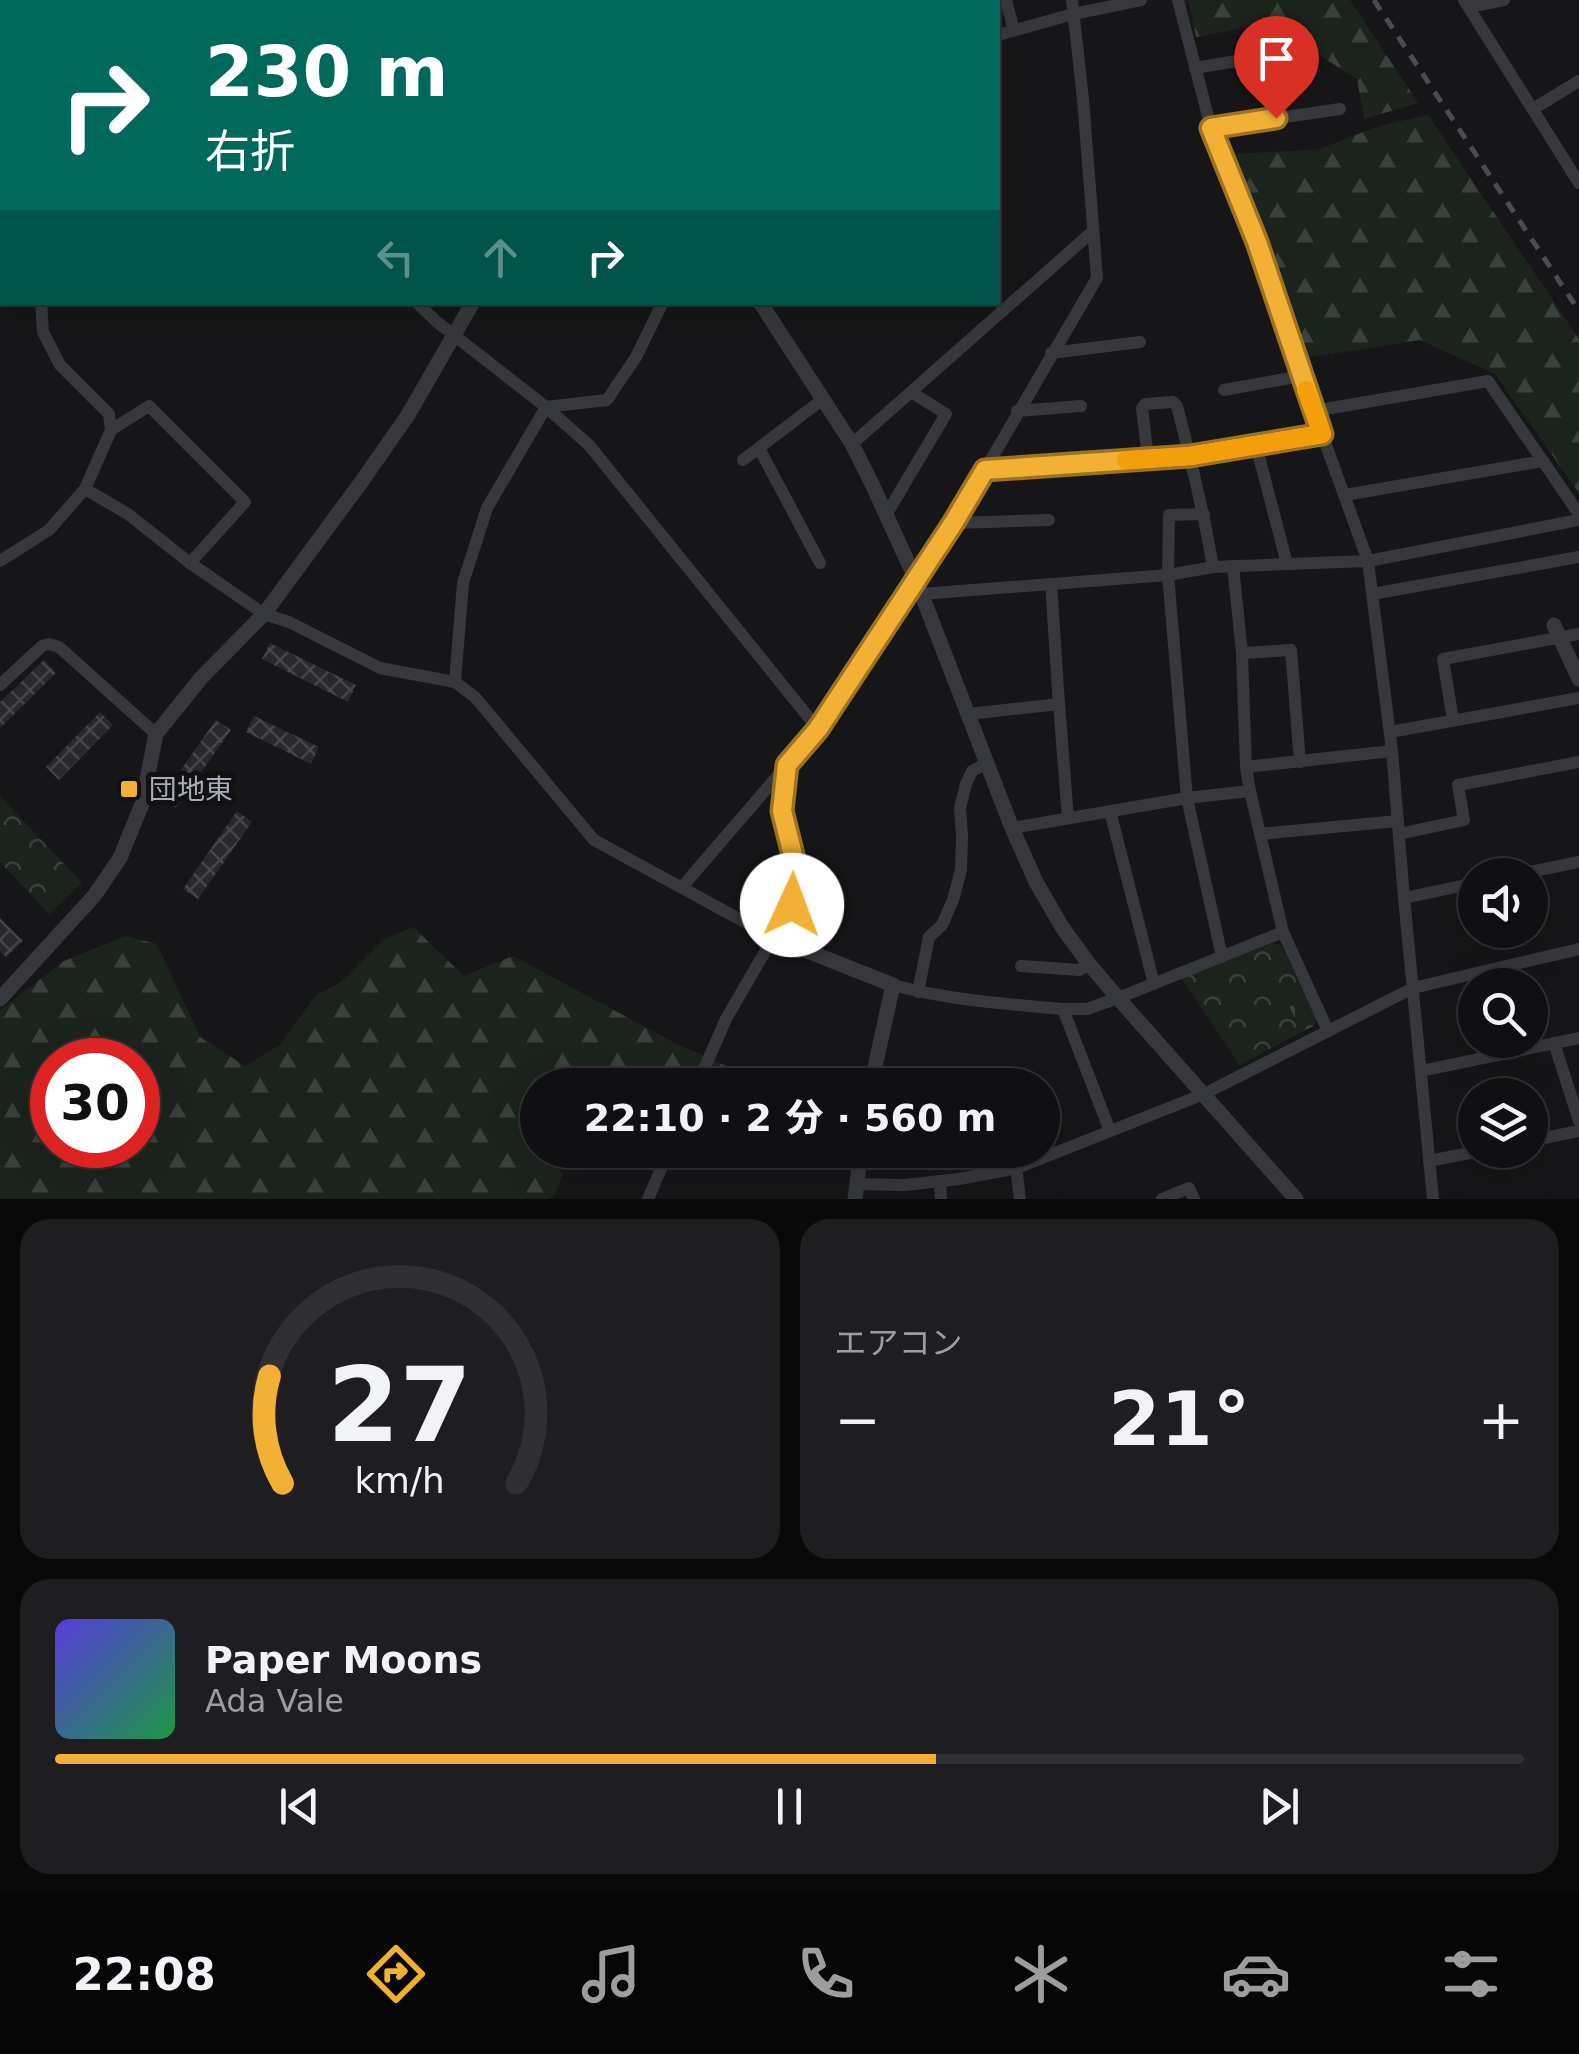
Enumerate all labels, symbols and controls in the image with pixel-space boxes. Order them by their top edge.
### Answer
pin [1234,16,1319,119]
text: 230 m [205,31,448,113]
icon: arrive [1249,31,1304,86]
icon: right [40,40,170,170]
text: 右折 [205,125,295,178]
icon: left [368,230,423,285]
icon: ahead [473,230,528,285]
icon: right [578,230,633,285]
place label: 団地東 [149,773,233,806]
marker: 団地東 [118,778,140,800]
position arrow [740,853,844,957]
map controls [1458,858,1548,1168]
button: sound [1458,858,1548,948]
button: search [1458,968,1548,1058]
speed limit sign: 30 [30,1038,160,1168]
button: layers [1458,1078,1548,1168]
text: 22:10 · 2 分 · 560 m [584,1096,996,1140]
text: エアコン [835,1324,963,1362]
text: 27 [327,1344,472,1466]
text: 21° [1108,1375,1250,1463]
text: − [835,1388,881,1452]
text: + [1478,1388,1524,1452]
text: km/h [355,1460,445,1501]
text: Paper Moons [205,1638,482,1682]
text: Ada Vale [205,1682,344,1720]
icon: previous [272,1779,327,1834]
icon: pause [762,1779,817,1834]
icon: next [1252,1779,1307,1834]
icon: directions [361,1939,431,2009]
icon: music [576,1939,646,2009]
icon: phone [791,1939,861,2009]
icon: climate [1006,1939,1076,2009]
icon: car [1221,1939,1291,2009]
icon: filters [1436,1939,1506,2009]
text: 22:08 [73,1948,216,2001]

